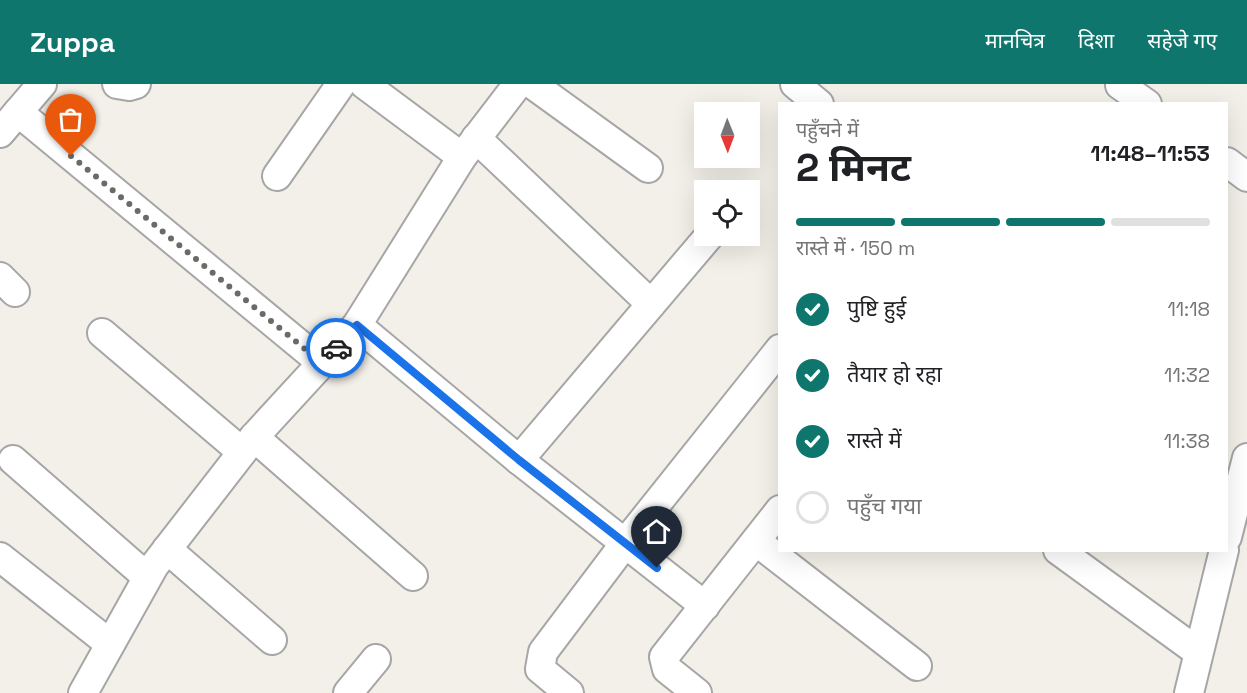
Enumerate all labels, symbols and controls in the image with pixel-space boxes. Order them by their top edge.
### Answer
text: Zuppa [30,24,115,60]
text: मानचित्र [985,27,1045,54]
text: दिशा [1078,27,1114,54]
text: सहेजे गए [1147,27,1217,54]
pin [45,94,96,156]
north arrow [694,102,760,168]
map controls [694,102,760,246]
icon: bag [54,103,87,136]
text: पहुँचने में [796,117,859,143]
text: 11:48–11:53 [1090,139,1210,167]
text: 2 मिनट [796,143,911,192]
button: locate [694,180,760,246]
text: रास्ते में · 150 m [796,235,915,261]
icon: check [796,293,829,326]
text: पुष्टि हुई [847,294,906,322]
text: 11:18 [1167,296,1210,322]
courier [306,318,366,378]
icon: car [320,332,353,365]
icon: check [796,359,829,392]
text: तैयार हो रहा [847,360,942,388]
text: 11:32 [1164,362,1210,388]
icon: check [796,425,829,458]
text: रास्ते में [847,426,902,454]
text: 11:38 [1164,428,1210,454]
text: पहुँच गया [847,492,922,520]
pin [631,506,682,568]
icon: home [640,515,673,548]

